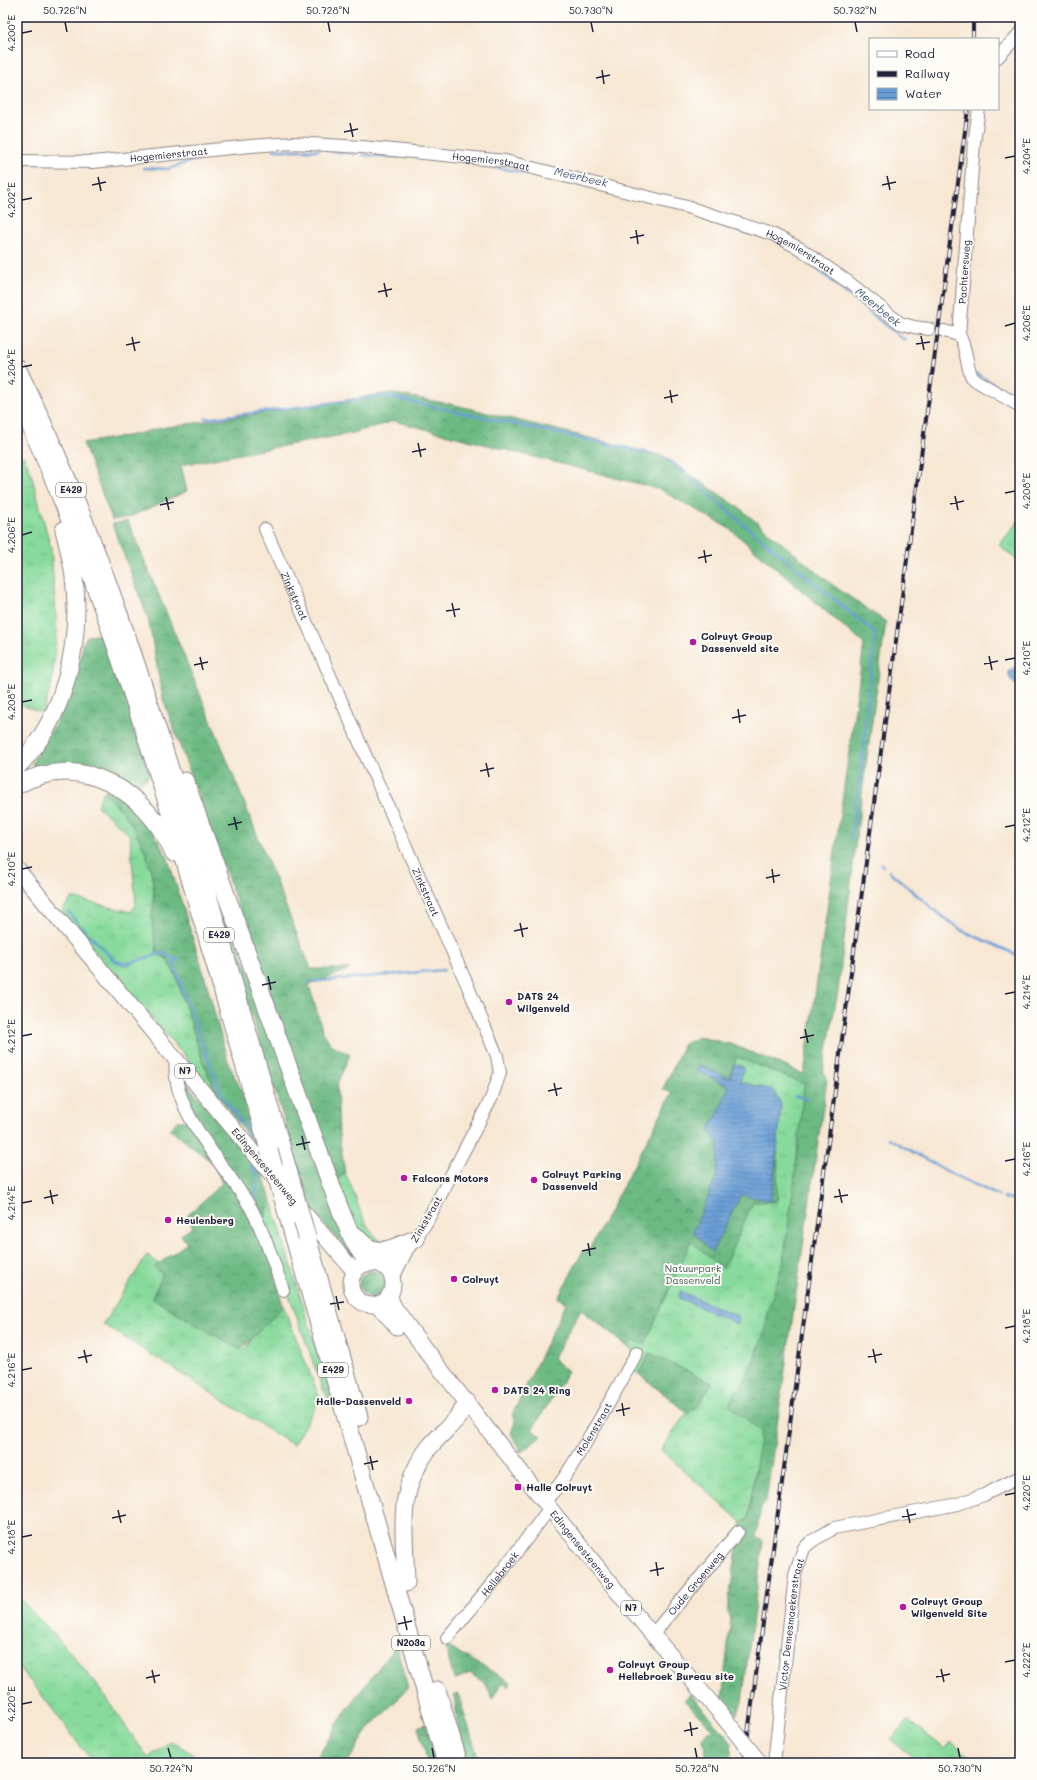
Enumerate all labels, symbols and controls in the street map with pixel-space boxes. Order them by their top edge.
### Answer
text: 50.726°N [43,3,87,17]
text: 50.728°N [306,3,350,17]
text: 50.730°N [569,3,613,17]
text: 50.732°N [833,3,877,17]
text: 4.200°E [4,15,18,51]
legend [869,38,999,110]
text: Road [905,45,935,61]
text: Railway [905,65,950,81]
text: Water [905,85,942,101]
text: 4.204°E [1019,138,1033,174]
street label: Hogemierstraat [129,143,208,165]
street label: Hogemierstraat [452,149,531,174]
water label: Meerbeek [553,163,609,190]
text: 4.202°E [4,182,18,218]
street label: Hogemierstraat [764,226,838,278]
street label: Pachtersweg [955,239,973,304]
water label: Meerbeek [852,284,904,330]
text: 4.206°E [1019,305,1033,341]
text: 4.204°E [4,349,18,385]
text: 4.208°E [1019,473,1033,509]
road number: E429 [56,483,86,497]
text: 4.206°E [4,517,18,553]
street label: Zinkstraat [278,569,312,622]
place label: Colruyt Group Dassenveld site [701,629,779,655]
marker: Colruyt Group Dassenveld site [688,637,698,647]
text: 4.210°E [1019,640,1033,675]
text: 4.208°E [4,684,18,720]
text: 4.212°E [1019,808,1033,842]
text: 4.210°E [4,851,18,886]
street label: Zinkstraat [409,865,443,918]
road number: E429 [204,928,234,942]
text: 4.214°E [1019,975,1033,1009]
place label: DATS 24 Wilgenveld [517,989,570,1015]
marker: DATS 24 Wilgenveld [504,997,514,1007]
text: 4.212°E [4,1019,18,1053]
road number: N7 [175,1064,195,1078]
street label: Edingensesteenweg [229,1125,301,1207]
text: 4.216°E [1019,1141,1033,1176]
place label: Colruyt Parking Dassenveld [542,1167,621,1193]
place label: Falcons Motors [412,1171,489,1185]
marker: Falcons Motors [399,1173,409,1183]
marker: Colruyt Parking Dassenveld [529,1175,539,1185]
text: 4.214°E [4,1186,18,1220]
street label: Zinkstraat [407,1193,445,1245]
place label: Heulenberg [176,1213,234,1227]
marker: Heulenberg [163,1215,173,1225]
park label: Natuurpark Dassenveld [665,1261,721,1287]
place label: Colruyt [462,1272,500,1286]
marker: Colruyt [449,1274,459,1284]
text: 4.218°E [1019,1308,1033,1343]
text: 4.216°E [4,1352,18,1387]
road number: E429 [318,1363,348,1377]
place label: DATS 24 Ring [503,1383,570,1397]
marker: DATS 24 Ring [490,1385,500,1395]
place label: Halle-Dassenveld [316,1394,402,1408]
marker: Halle-Dassenveld [404,1396,414,1406]
street label: Molenstraat [573,1400,615,1458]
text: 4.220°E [1019,1475,1033,1511]
place label: Halle Colruyt [526,1480,593,1494]
marker: Halle Colruyt [513,1482,523,1492]
street label: Edingensesteenweg [547,1507,619,1591]
text: 4.218°E [4,1519,18,1554]
street label: Hellebroek [478,1548,522,1599]
street label: Oude Groenweg [665,1548,726,1618]
street label: Victor Demesmaekerstraat [775,1556,807,1691]
place label: Colruyt Group Wilgenveld Site [911,1594,987,1620]
road number: N7 [621,1601,641,1615]
marker: Colruyt Group Wilgenveld Site [898,1602,908,1612]
road number: N203a [392,1636,430,1650]
text: 4.222°E [1019,1642,1033,1678]
place label: Colruyt Group Hellebroek Bureau site [618,1657,734,1683]
marker: Colruyt Group Hellebroek Bureau site [605,1665,615,1675]
text: 4.220°E [4,1686,18,1722]
text: 50.724°N [149,1761,193,1775]
text: 50.726°N [412,1761,456,1775]
text: 50.728°N [675,1761,719,1775]
text: 50.730°N [938,1761,982,1775]

